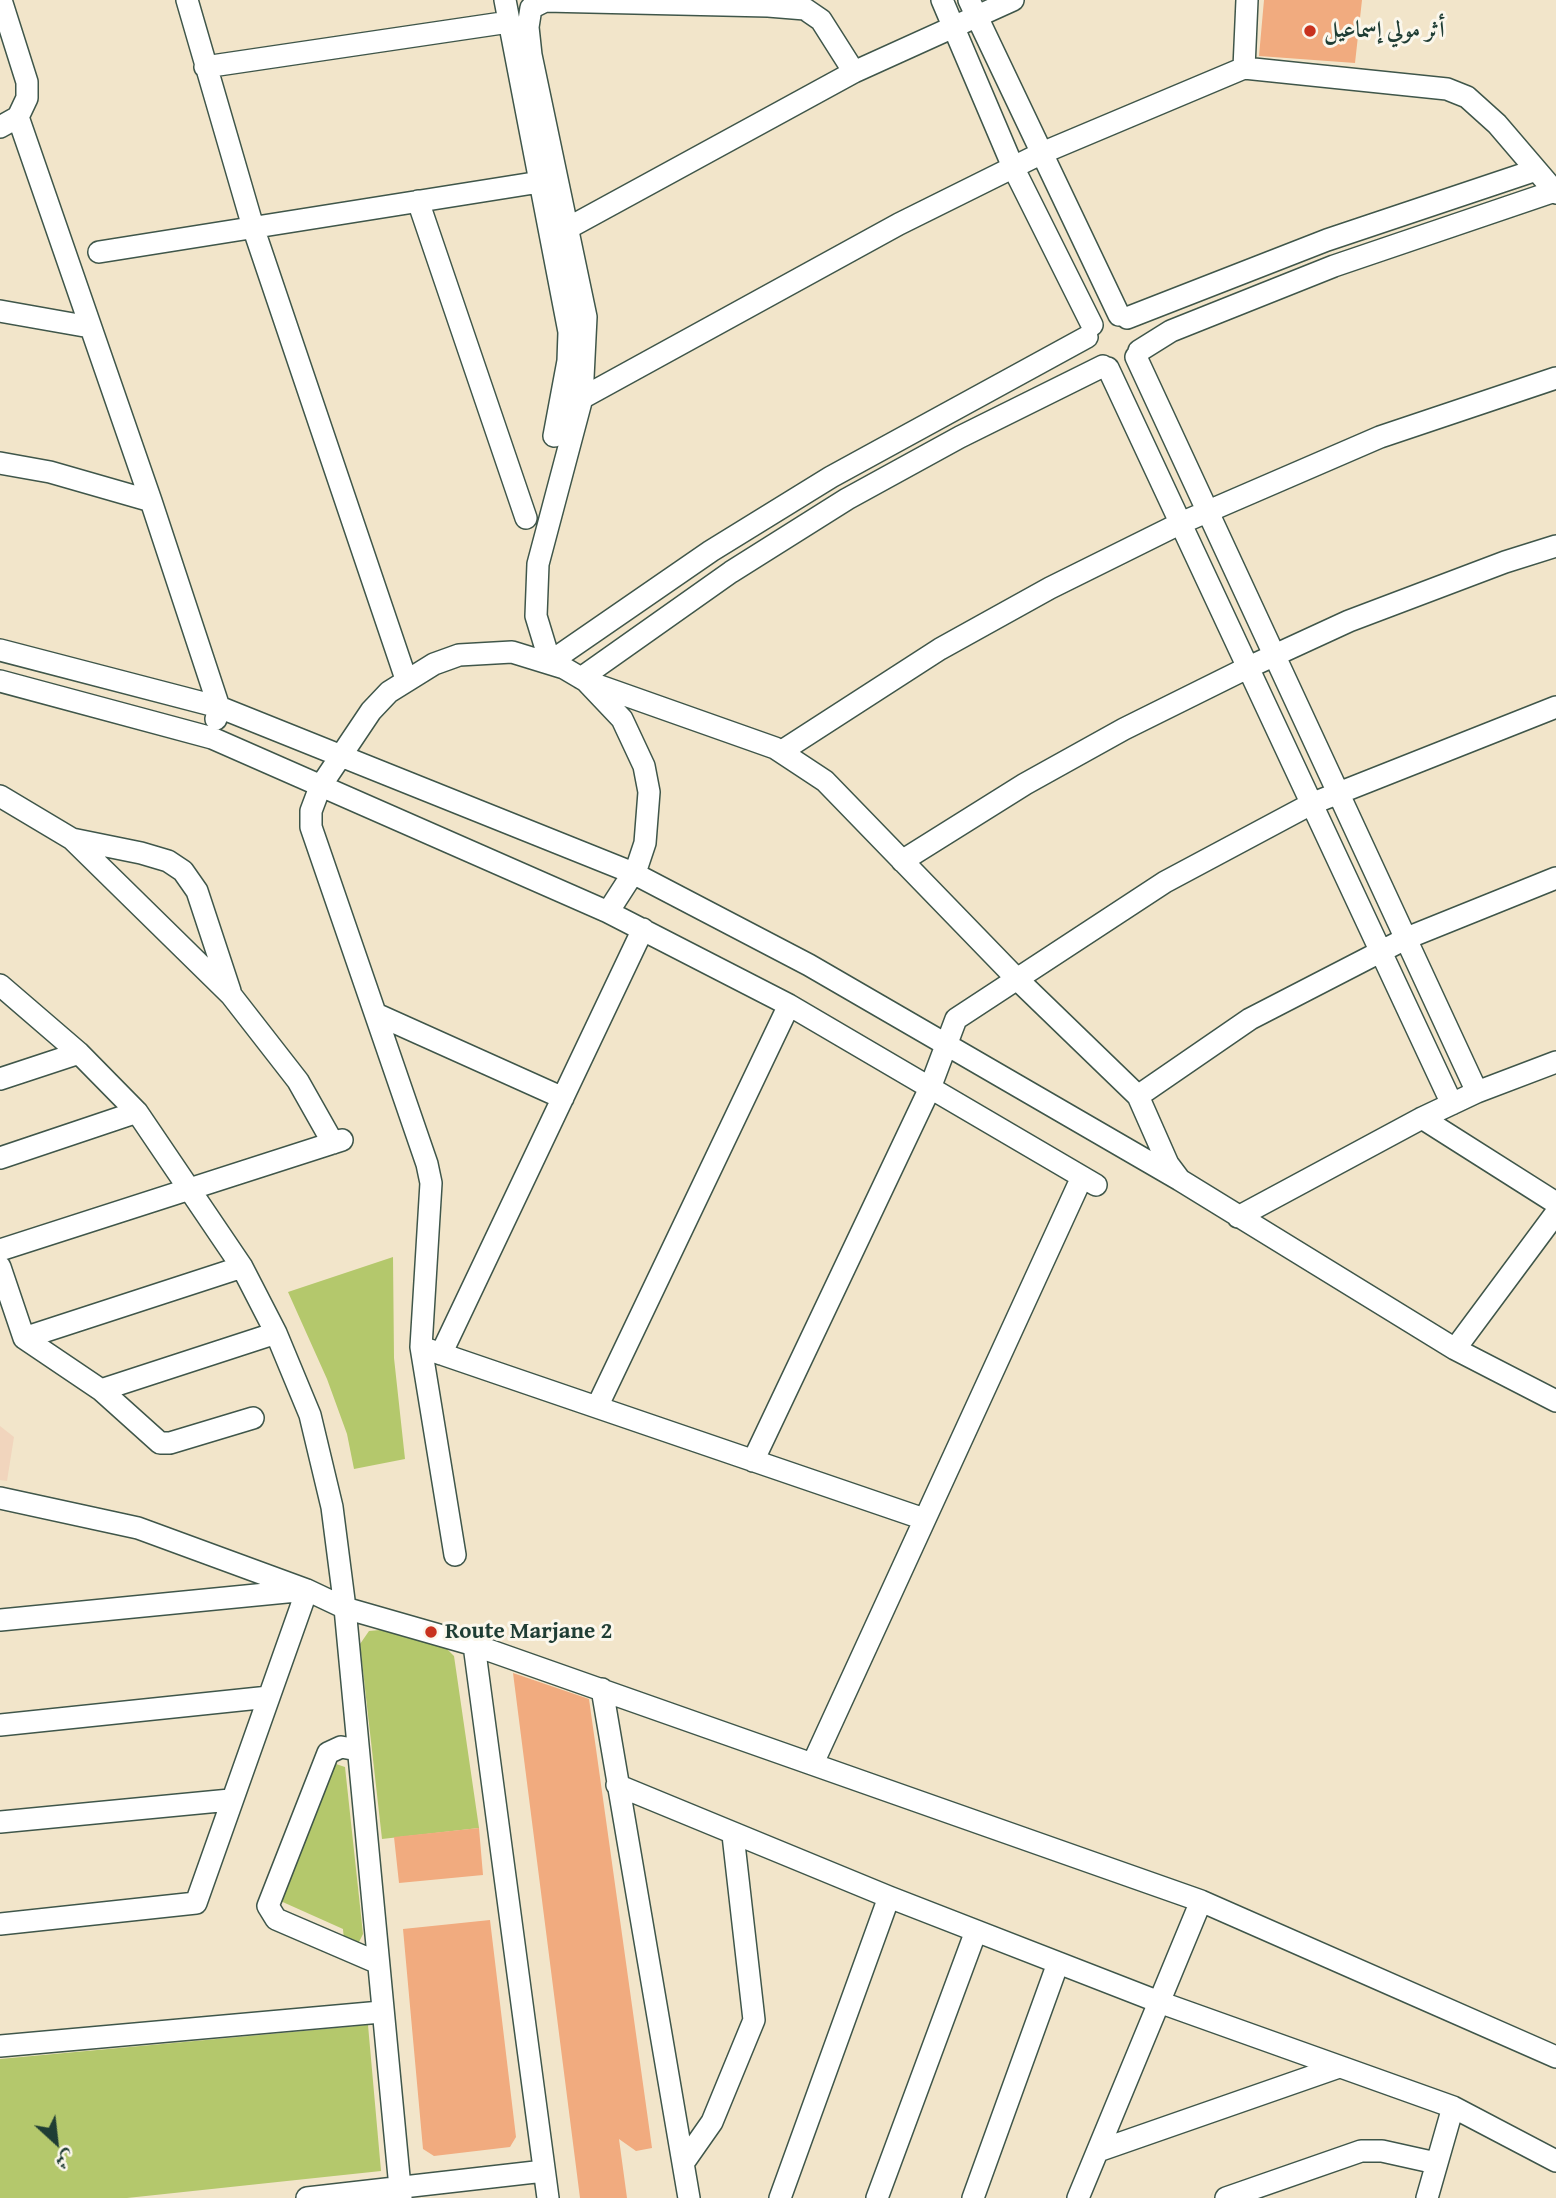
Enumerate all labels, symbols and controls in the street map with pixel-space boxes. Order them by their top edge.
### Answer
place label: أثر مولي إسماعيل [1324,17,1445,45]
marker: أثر مولي إسماعيل [1302,23,1318,39]
place label: Route Marjane 2 [445,1618,612,1646]
marker: Route Marjane 2 [423,1624,439,1640]
north arrow [21,2107,91,2177]
text: ش [51,2144,80,2177]

